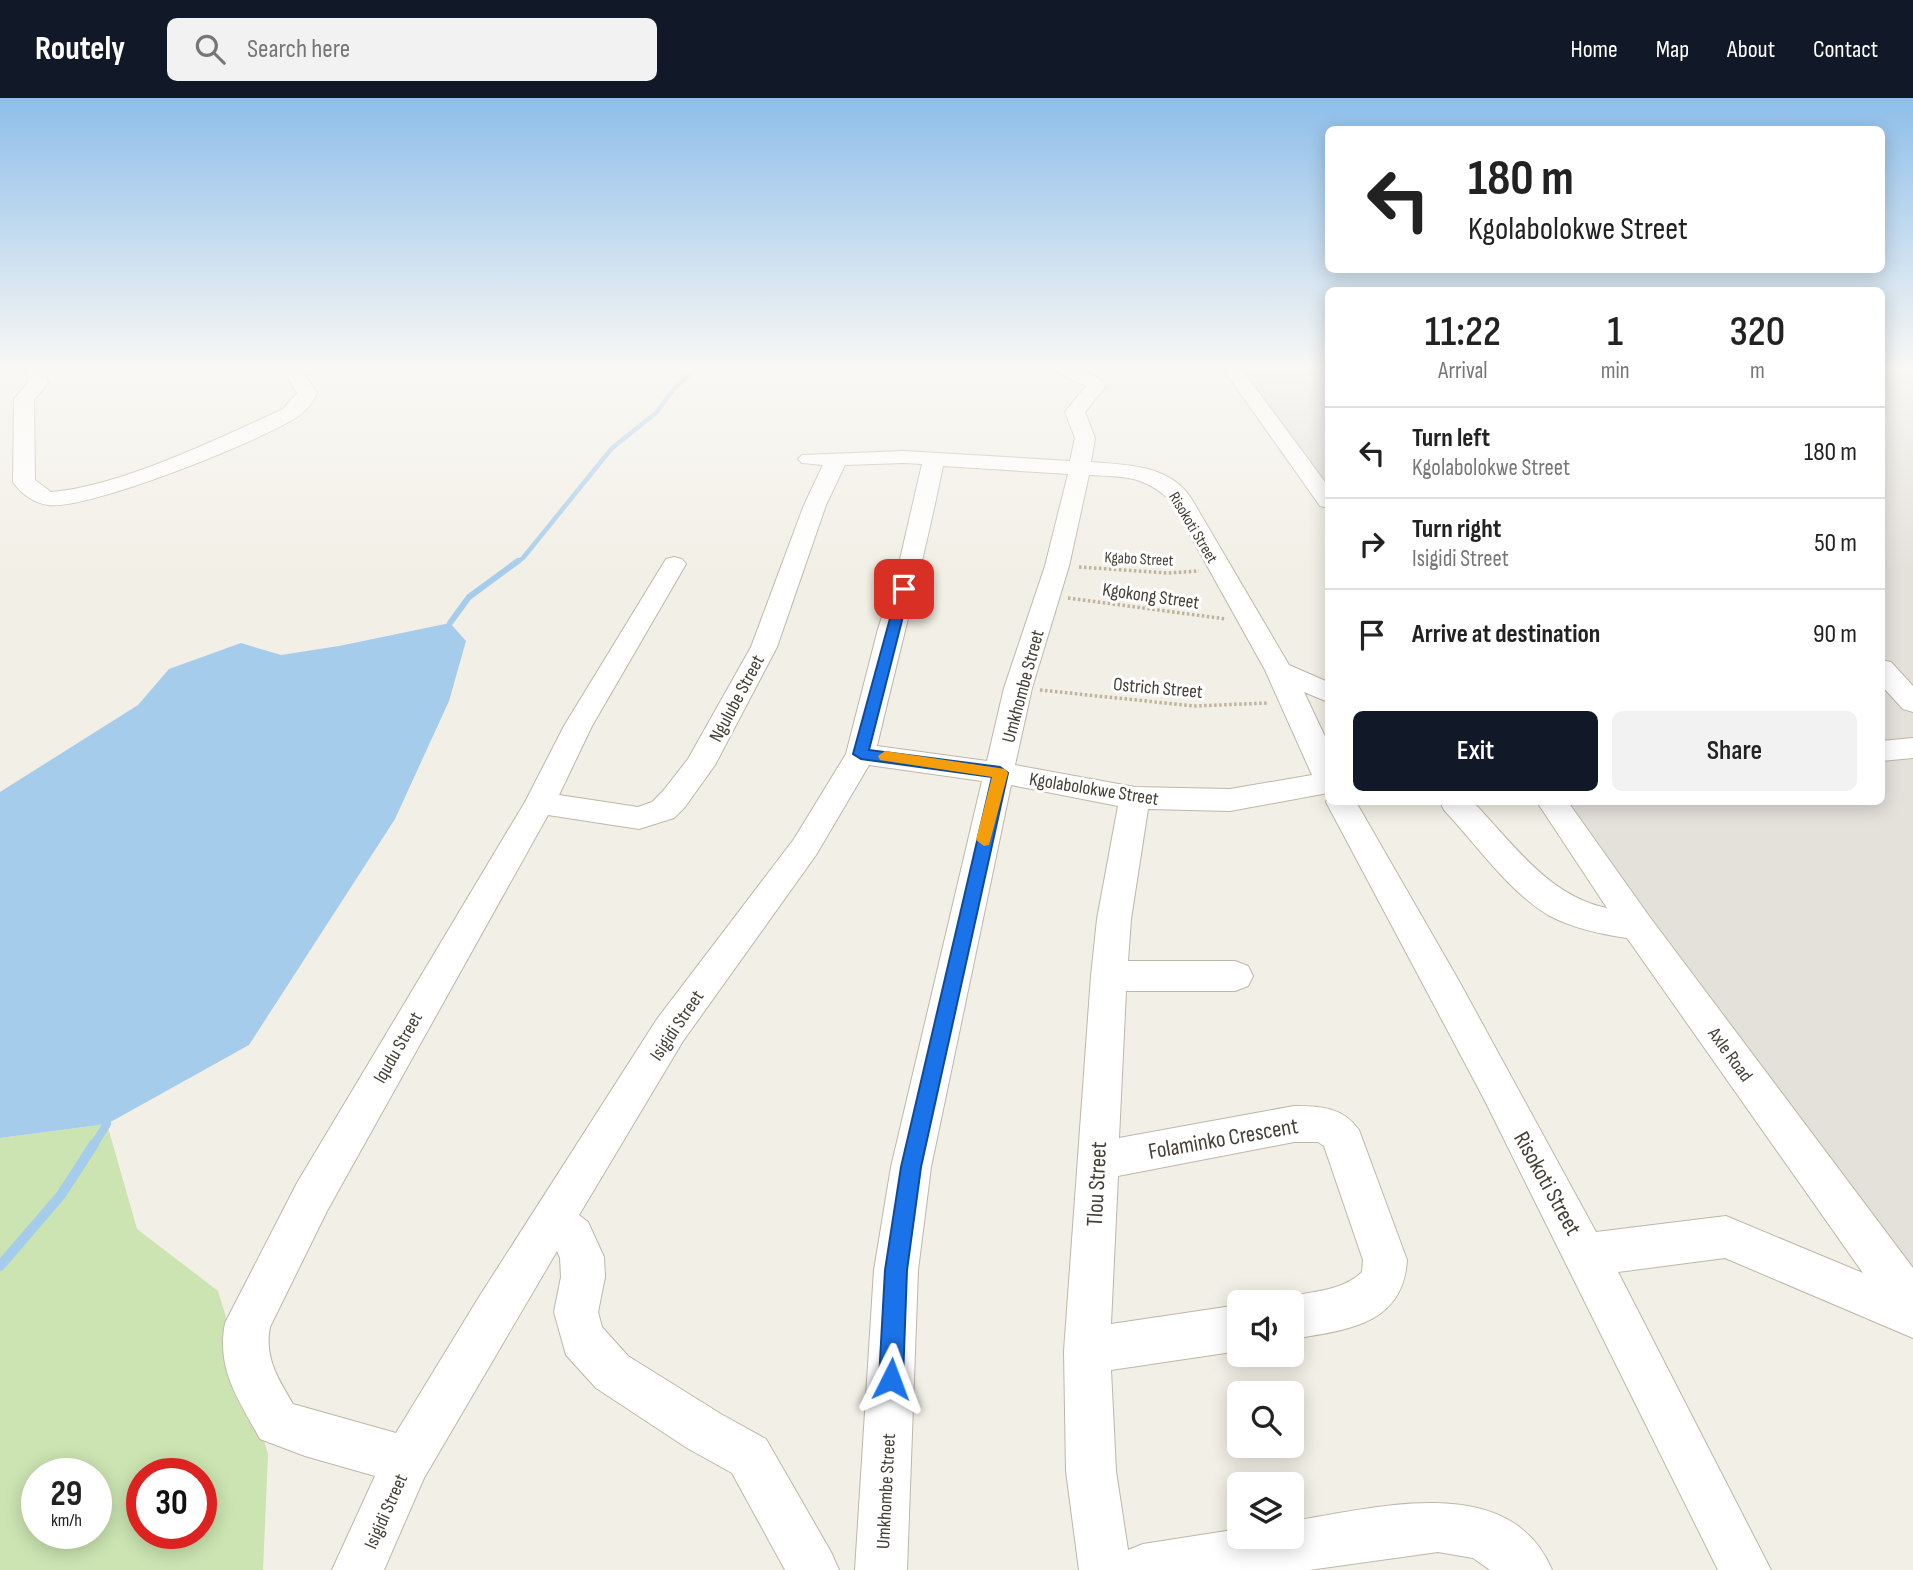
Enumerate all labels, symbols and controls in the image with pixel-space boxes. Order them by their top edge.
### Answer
search box [167,18,657,81]
text: Routely [35,29,125,69]
icon: search [191,30,229,68]
text: Search here [247,34,350,65]
text: Home [1570,35,1618,64]
text: Map [1656,35,1689,64]
text: About [1727,35,1775,64]
text: Contact [1813,35,1878,64]
text: 180 m [1468,150,1574,209]
icon: left [1353,154,1444,245]
text: Kgolabolokwe Street [1468,210,1688,249]
text: 11:22 [1425,307,1501,358]
text: 1 [1607,307,1623,358]
text: 320 [1729,307,1785,358]
text: Arrival [1438,357,1488,385]
text: min [1601,357,1630,385]
text: m [1750,357,1765,385]
text: Turn left [1412,423,1490,454]
icon: left [1353,434,1391,472]
text: 180 m [1804,437,1857,468]
text: Kgolabolokwe Street [1412,454,1570,482]
street label: Risokoti Street [1164,489,1221,567]
text: Turn right [1412,514,1501,545]
icon: right [1353,525,1391,563]
text: 50 m [1814,528,1857,559]
text: Isigidi Street [1412,545,1509,573]
street label: Kgabo Street [1104,548,1174,571]
pin [874,559,934,619]
icon: arrive [885,570,923,608]
street label: Kgokong Street [1101,578,1201,615]
icon: arrive [1353,616,1391,654]
text: Arrive at destination [1412,619,1600,650]
text: 90 m [1813,619,1857,650]
street label: Umkhombe Street [997,627,1050,745]
street label: Ngulube Street [705,651,770,746]
street label: Ostrich Street [1112,673,1204,704]
button: Exit [1353,711,1598,791]
button: Share [1612,711,1857,791]
street label: Kgolabolokwe Street [1028,768,1160,811]
street label: Isigidi Street [645,986,709,1065]
street label: Iqudu Street [369,1008,428,1088]
street label: Axle Road [1702,1023,1757,1086]
street label: Folaminko Crescent [1146,1112,1300,1166]
street label: Risokoti Street [1507,1127,1587,1240]
street label: Tlou Street [1081,1141,1113,1227]
map controls [1227,1290,1304,1549]
button: sound [1227,1290,1304,1367]
position arrow [854,1342,928,1416]
button: search [1227,1381,1304,1458]
street label: Umkhombe Street [872,1433,901,1549]
speed limit sign: 30 [126,1458,217,1549]
street label: Isigidi Street [360,1470,413,1553]
button: layers [1227,1472,1304,1549]
text: 29 [51,1473,82,1516]
text: km/h [51,1510,82,1531]

